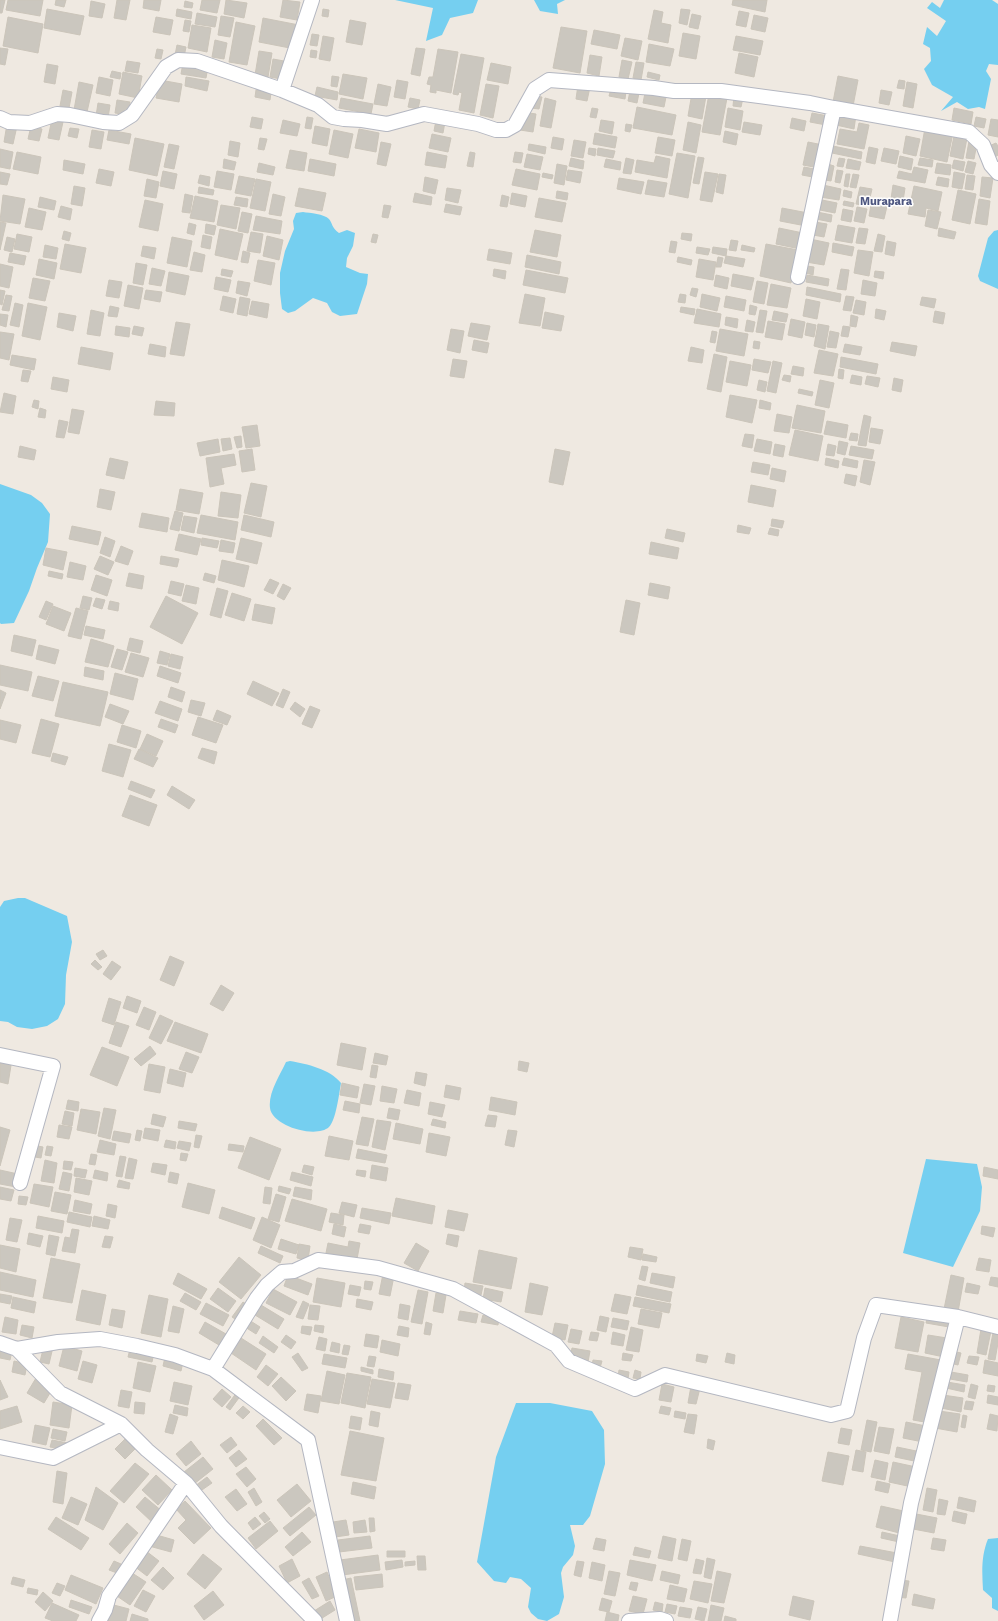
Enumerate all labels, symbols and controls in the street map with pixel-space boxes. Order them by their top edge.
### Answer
district label: Murapara [860,195,913,208]

